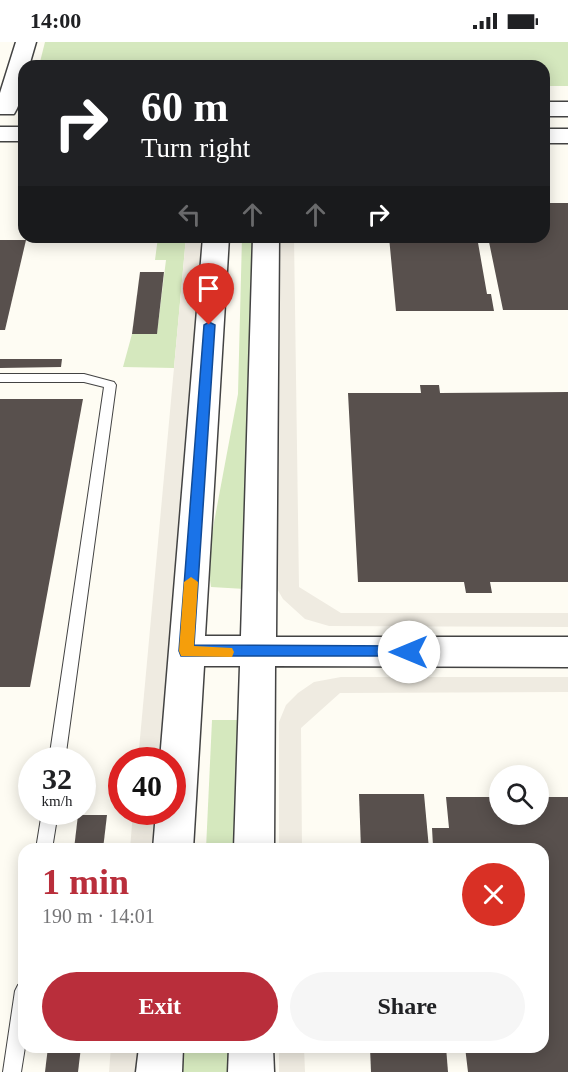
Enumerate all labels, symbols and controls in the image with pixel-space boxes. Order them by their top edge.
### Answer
text: 14:00 [30,8,81,33]
icon: right [42,84,120,162]
text: 60 m [141,84,229,130]
text: Turn right [141,133,250,163]
icon: left [173,198,206,231]
icon: ahead [236,198,269,231]
icon: ahead [299,198,332,231]
icon: right [362,198,395,231]
pin [183,263,234,325]
icon: arrive [192,272,225,305]
position arrow [377,620,441,684]
speed limit sign: 40 [108,747,186,825]
text: 32 [42,762,72,795]
map controls [489,765,549,825]
button: search [489,765,549,825]
text: km/h [42,793,72,809]
text: 1 min [42,862,129,902]
button: close [462,863,525,926]
text: 190 m · 14:01 [42,905,155,927]
button: Exit [42,972,278,1041]
button: Share [290,972,525,1041]

